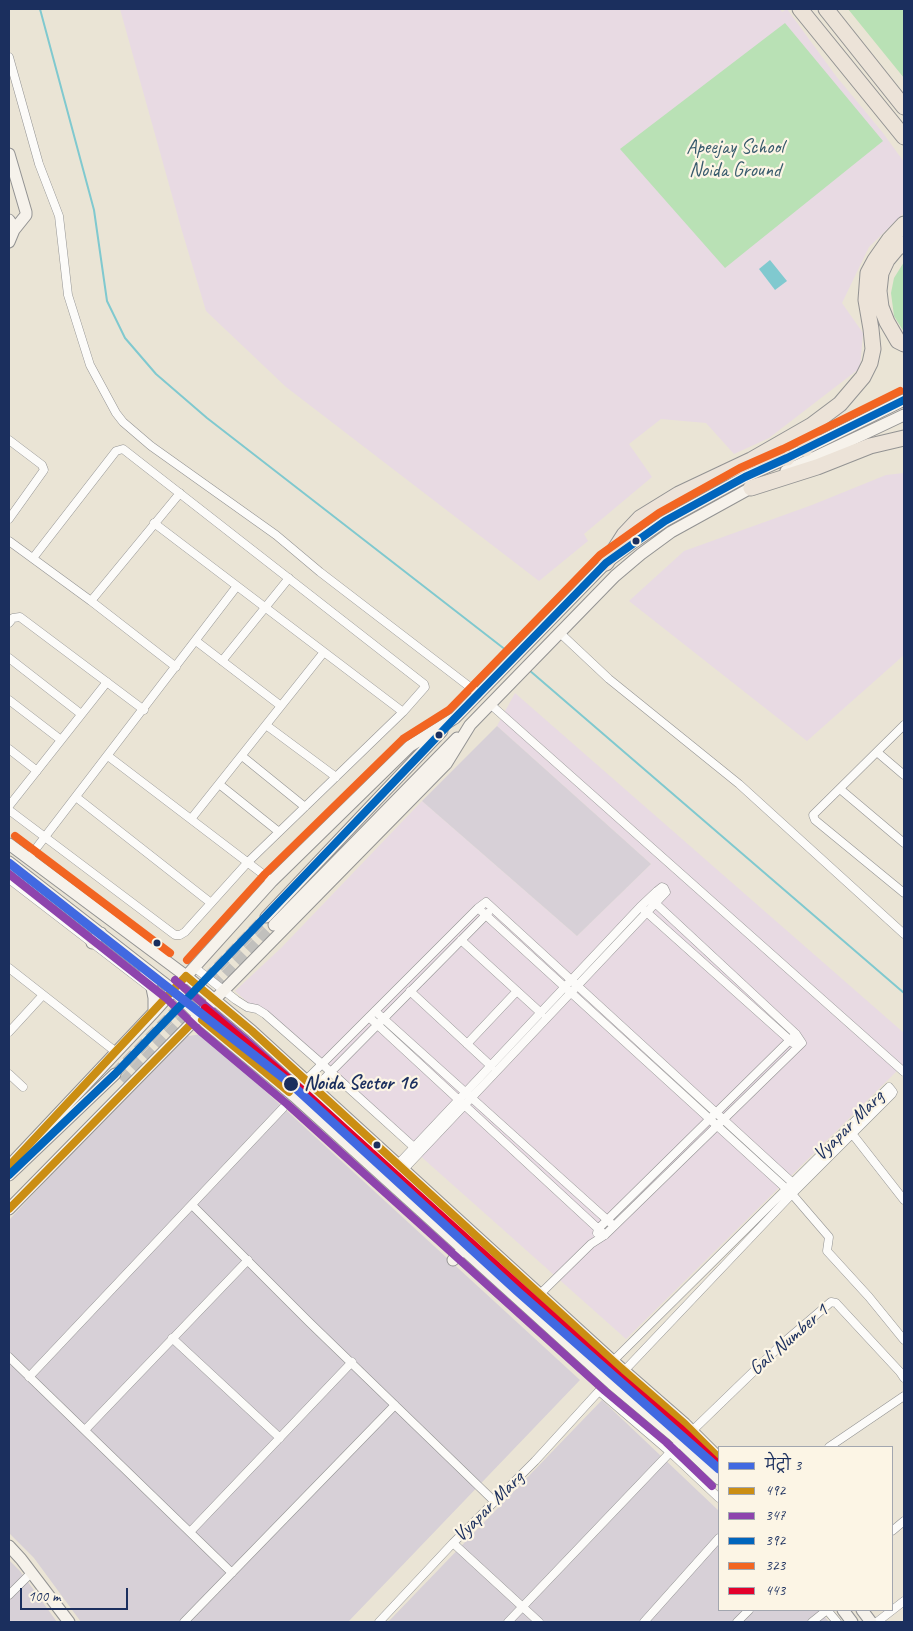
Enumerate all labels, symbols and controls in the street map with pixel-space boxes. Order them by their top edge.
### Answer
park label: Apeejay School Noida Ground [686,136,784,183]
unlabelled marker [631,536,641,546]
unlabelled marker [434,730,444,740]
unlabelled marker [152,938,162,948]
place label: Noida Sector 16 [304,1072,417,1096]
marker: Noida Sector 16 [282,1075,300,1093]
street label: Vyapar Marg [809,1086,889,1166]
unlabelled marker [372,1140,382,1150]
street label: Gali Number 1 [744,1299,834,1381]
legend [718,1446,893,1611]
text: मेट्रो 3 [765,1456,801,1475]
street label: Vyapar Marg [449,1467,529,1547]
text: 492 [765,1481,785,1500]
text: 347 [765,1506,785,1525]
text: 392 [765,1531,785,1550]
text: 323 [765,1556,785,1575]
scale bar [22,1578,130,1610]
text: 443 [765,1581,785,1600]
text: 100 m [28,1587,60,1606]

